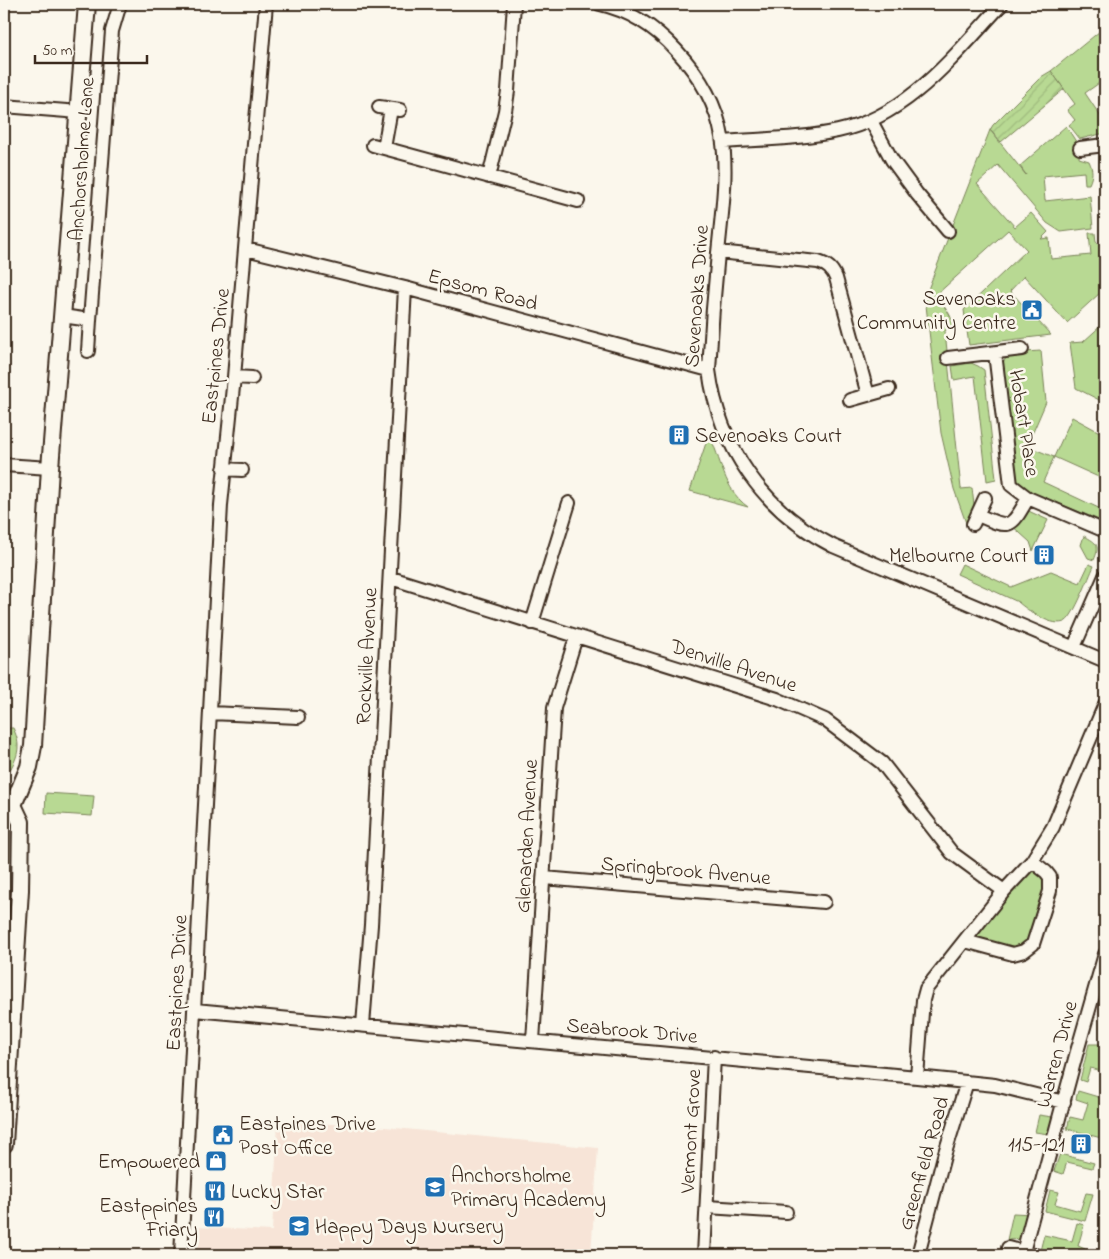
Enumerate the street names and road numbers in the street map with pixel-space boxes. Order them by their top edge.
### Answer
street label: Anchorsholme Lane [62,76,104,242]
street label: Sevenoaks Drive [678,223,718,368]
street label: Epsom Road [424,262,541,320]
street label: Eastpines Drive [195,286,239,426]
street label: Hobart Place [1000,368,1046,480]
street label: Rockville Avenue [349,586,387,726]
street label: Denville Avenue [665,632,801,702]
street label: Glenarden Avenue [509,758,547,914]
street label: Springbrook Avenue [600,850,772,896]
street label: Eastpines Drive [159,914,197,1052]
street label: Warren Drive [1029,997,1087,1111]
street label: Seabrook Drive [565,1011,699,1053]
street label: Vermont Grove [674,1068,710,1195]
street label: Greenfield Road [891,1093,958,1234]

